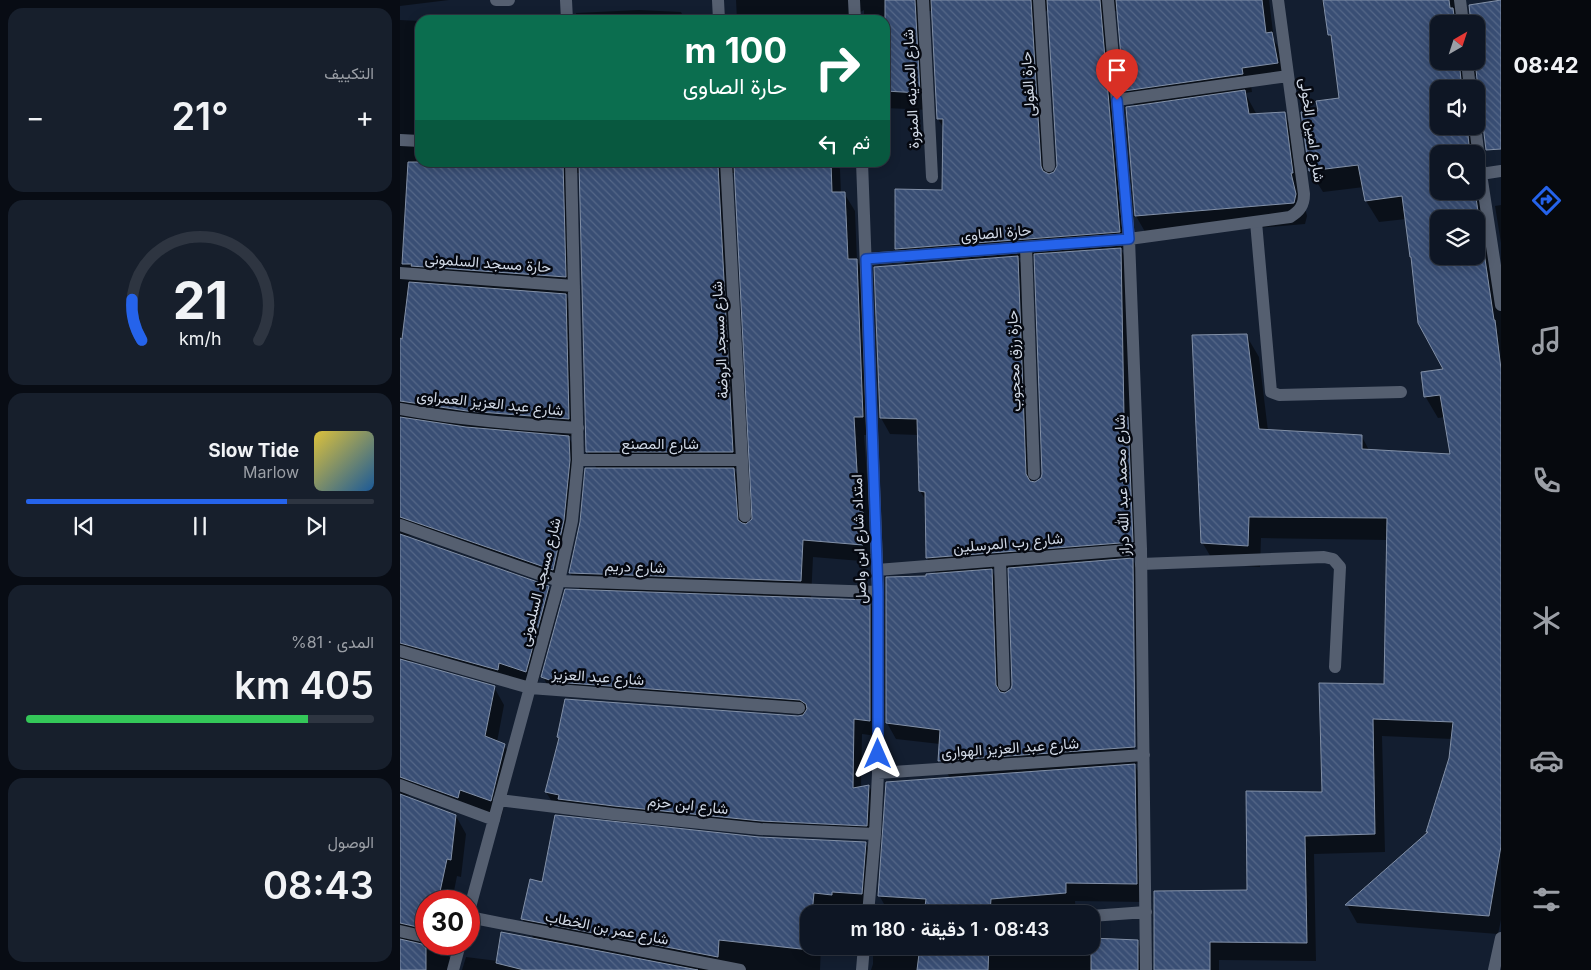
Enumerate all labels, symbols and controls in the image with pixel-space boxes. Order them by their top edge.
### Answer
north arrow [1430,15,1485,70]
map controls [1430,15,1485,265]
text: 100 m [684,29,787,71]
street label: شارع المدينه المنورة [898,29,925,149]
icon: right [805,35,870,100]
pin [1096,49,1138,100]
street label: حارة الفولى [1016,51,1040,117]
text: 08:42 [1513,52,1579,78]
icon: arrive [1103,56,1131,84]
text: التكييف [324,63,374,83]
text: حارة الصاوى [683,73,787,99]
street label: شارع امين الخولى [1294,76,1329,184]
button: sound [1430,80,1485,135]
text: 21° [171,93,229,139]
text: − [26,100,45,134]
text: + [355,100,374,134]
icon: left [814,130,842,158]
text: ثم [852,131,870,154]
button: search [1430,145,1485,200]
icon: directions [1529,183,1564,218]
button: layers [1430,210,1485,265]
street label: حارة الصاوى [960,220,1032,246]
street label: حارة مسجد السلمونى [424,249,552,277]
text: 21 [172,269,228,332]
street label: شارع مسجد الروضة [707,280,734,399]
street label: حارة رزق محجوب [1002,310,1025,412]
icon: music [1529,323,1564,358]
text: km/h [179,328,221,349]
street label: شارع عبد العزيز العمراوى [416,385,565,422]
street label: شارع محمد عبد الله دراز [1110,414,1135,557]
street label: شارع المصنع [621,434,699,455]
text: Slow Tide [208,439,299,462]
text: Marlow [243,462,299,482]
icon: phone [1529,463,1564,498]
street label: امتداد شارع ابن واصل [847,474,872,604]
icon: previous [70,512,98,540]
icon: pause [186,512,214,540]
icon: next [302,512,330,540]
street label: شارع مسجد السلمونى [514,515,567,649]
street label: شارع رب المرسلين [952,528,1064,559]
street label: شارع دريم [604,556,666,579]
icon: climate [1529,603,1564,638]
text: المدى · 81% [291,632,374,652]
text: 405 km [234,662,374,708]
street label: شارع عبد العزيز [550,664,645,691]
position arrow [851,727,903,779]
street label: شارع عبد العزيز الهوارى [940,733,1080,764]
icon: car [1529,743,1564,778]
street label: شارع ابن حزم [647,791,729,820]
text: الوصول [328,832,374,852]
text: 08:43 [263,862,374,908]
icon: filters [1529,882,1564,917]
speed limit sign: 30 [415,890,480,955]
street label: شارع عمر بن الخطاب [543,906,671,951]
text: 08:43 · 1 دقيقة · 180 m [851,918,1049,941]

